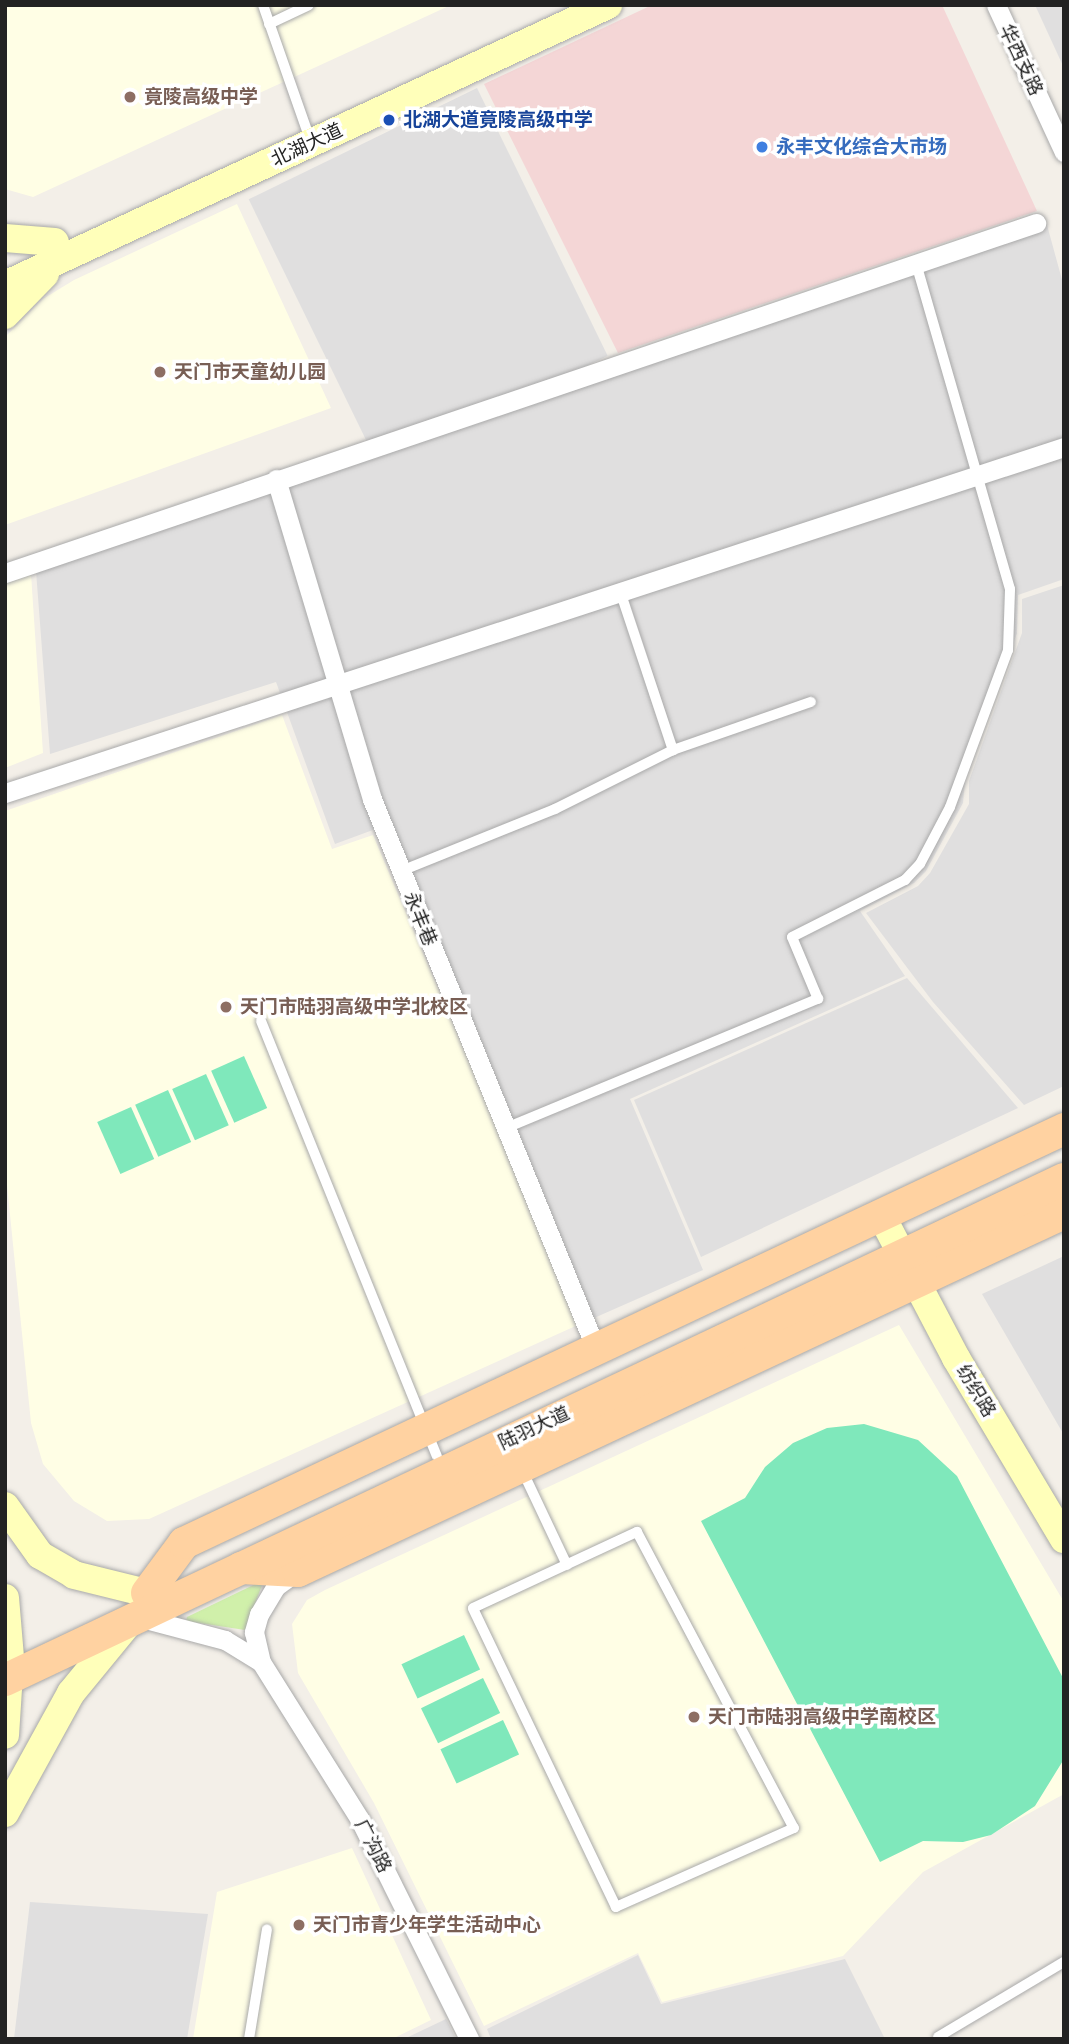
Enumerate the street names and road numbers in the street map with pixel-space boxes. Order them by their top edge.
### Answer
street label: 华西支路 [995,21,1047,99]
street label: 北湖大道 [268,119,346,171]
street label: 永丰巷 [399,888,441,950]
street label: 纺织路 [952,1361,1000,1421]
street label: 陆羽大道 [495,1402,573,1454]
street label: 广沟路 [350,1815,396,1877]

